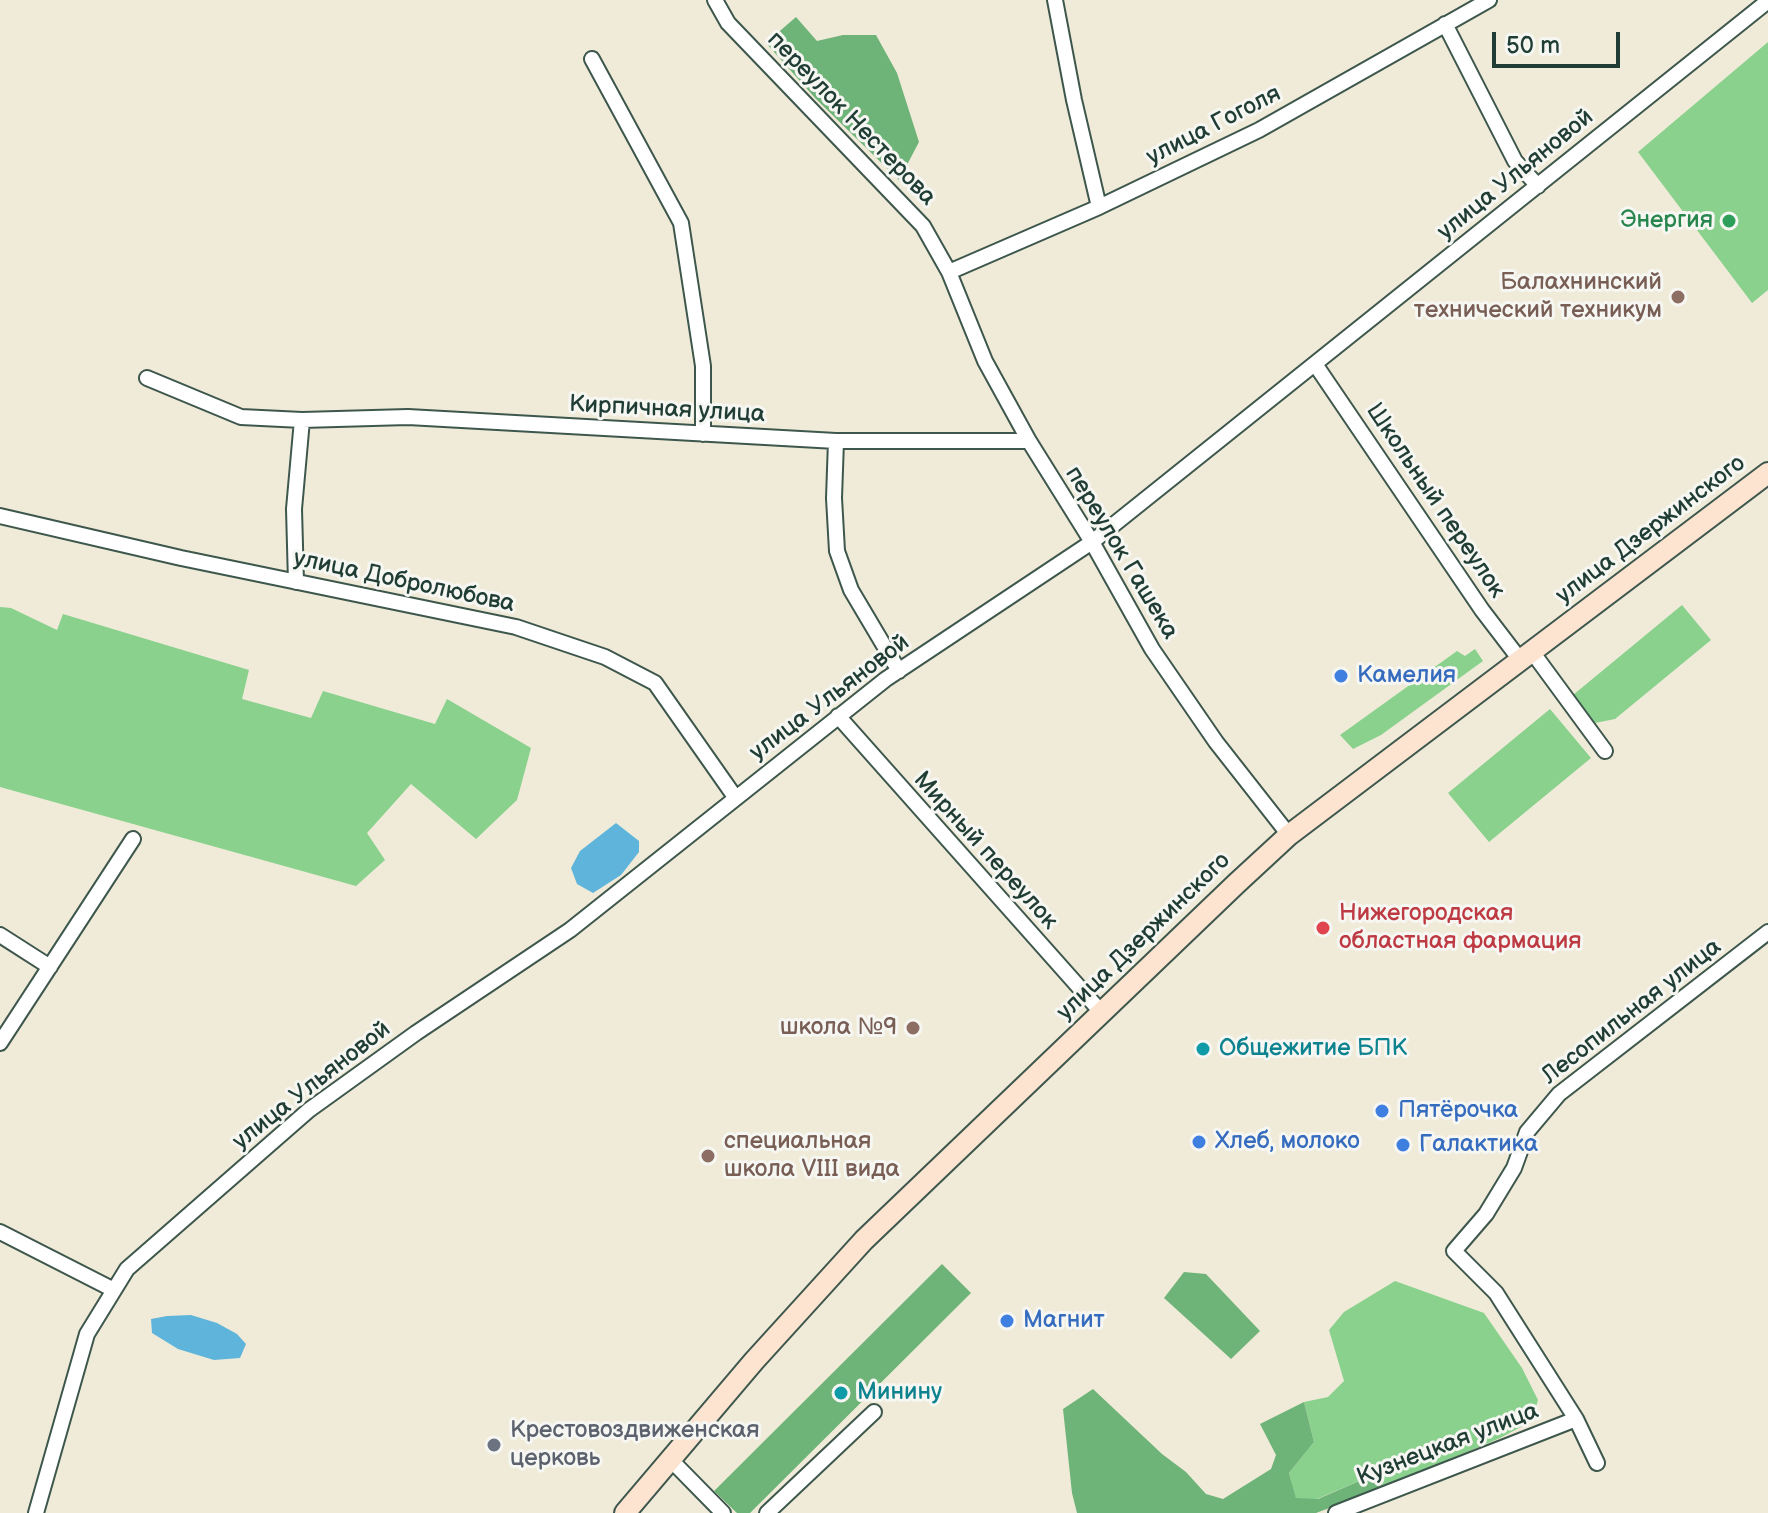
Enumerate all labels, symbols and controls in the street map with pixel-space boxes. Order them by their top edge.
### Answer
scale bar [1496,16,1624,66]
street label: переулок Нестерова [760,26,942,212]
text: 50 m [1506,31,1560,60]
street label: улица Гоголя [1142,80,1286,172]
street label: улица Ульяновой [1432,103,1600,247]
place label: Энергия [1620,207,1713,235]
marker: Энергия [1720,212,1738,230]
place label: Балахнинский технический техникум [1414,269,1662,325]
marker: Балахнинский технический техникум [1669,288,1687,306]
street label: Кирпичная улица [568,390,766,430]
street label: Школьный переулок [1359,398,1511,604]
street label: улица Дзержинского [1551,449,1751,611]
street label: переулок Гашека [1058,461,1184,645]
street label: улица Добролюбова [291,544,517,620]
street label: улица Ульяновой [745,629,915,767]
place label: Камелия [1357,662,1456,690]
marker: Камелия [1332,667,1350,685]
street label: Мирный переулок [907,766,1063,936]
street label: улица Дзержинского [1051,847,1237,1027]
place label: Нижегородская областная фармация [1339,900,1582,956]
marker: Нижегородская областная фармация [1314,919,1332,937]
street label: Лесопильная улица [1537,933,1727,1091]
place label: школа №9 [780,1014,897,1042]
street label: улица Ульяновой [227,1015,397,1157]
marker: школа №9 [904,1019,922,1037]
place label: Общежитие БПК [1219,1035,1407,1063]
marker: Общежитие БПК [1194,1040,1212,1058]
place label: Пятёрочка [1398,1097,1518,1125]
marker: Пятёрочка [1373,1102,1391,1120]
place label: специальная школа VIII вида [724,1128,900,1184]
place label: Хлеб, молоко [1215,1128,1360,1156]
place label: Галактика [1419,1131,1538,1159]
marker: Хлеб, молоко [1190,1133,1208,1151]
marker: Галактика [1394,1136,1412,1154]
marker: специальная школа VIII вида [699,1147,717,1165]
place label: Магнит [1023,1307,1105,1335]
marker: Магнит [998,1312,1016,1330]
place label: Минину [857,1379,942,1407]
marker: Минину [832,1384,850,1402]
street label: Кузнецкая улица [1353,1397,1543,1493]
place label: Крестовоздвиженская церковь [510,1417,760,1473]
marker: Крестовоздвиженская церковь [485,1436,503,1454]

